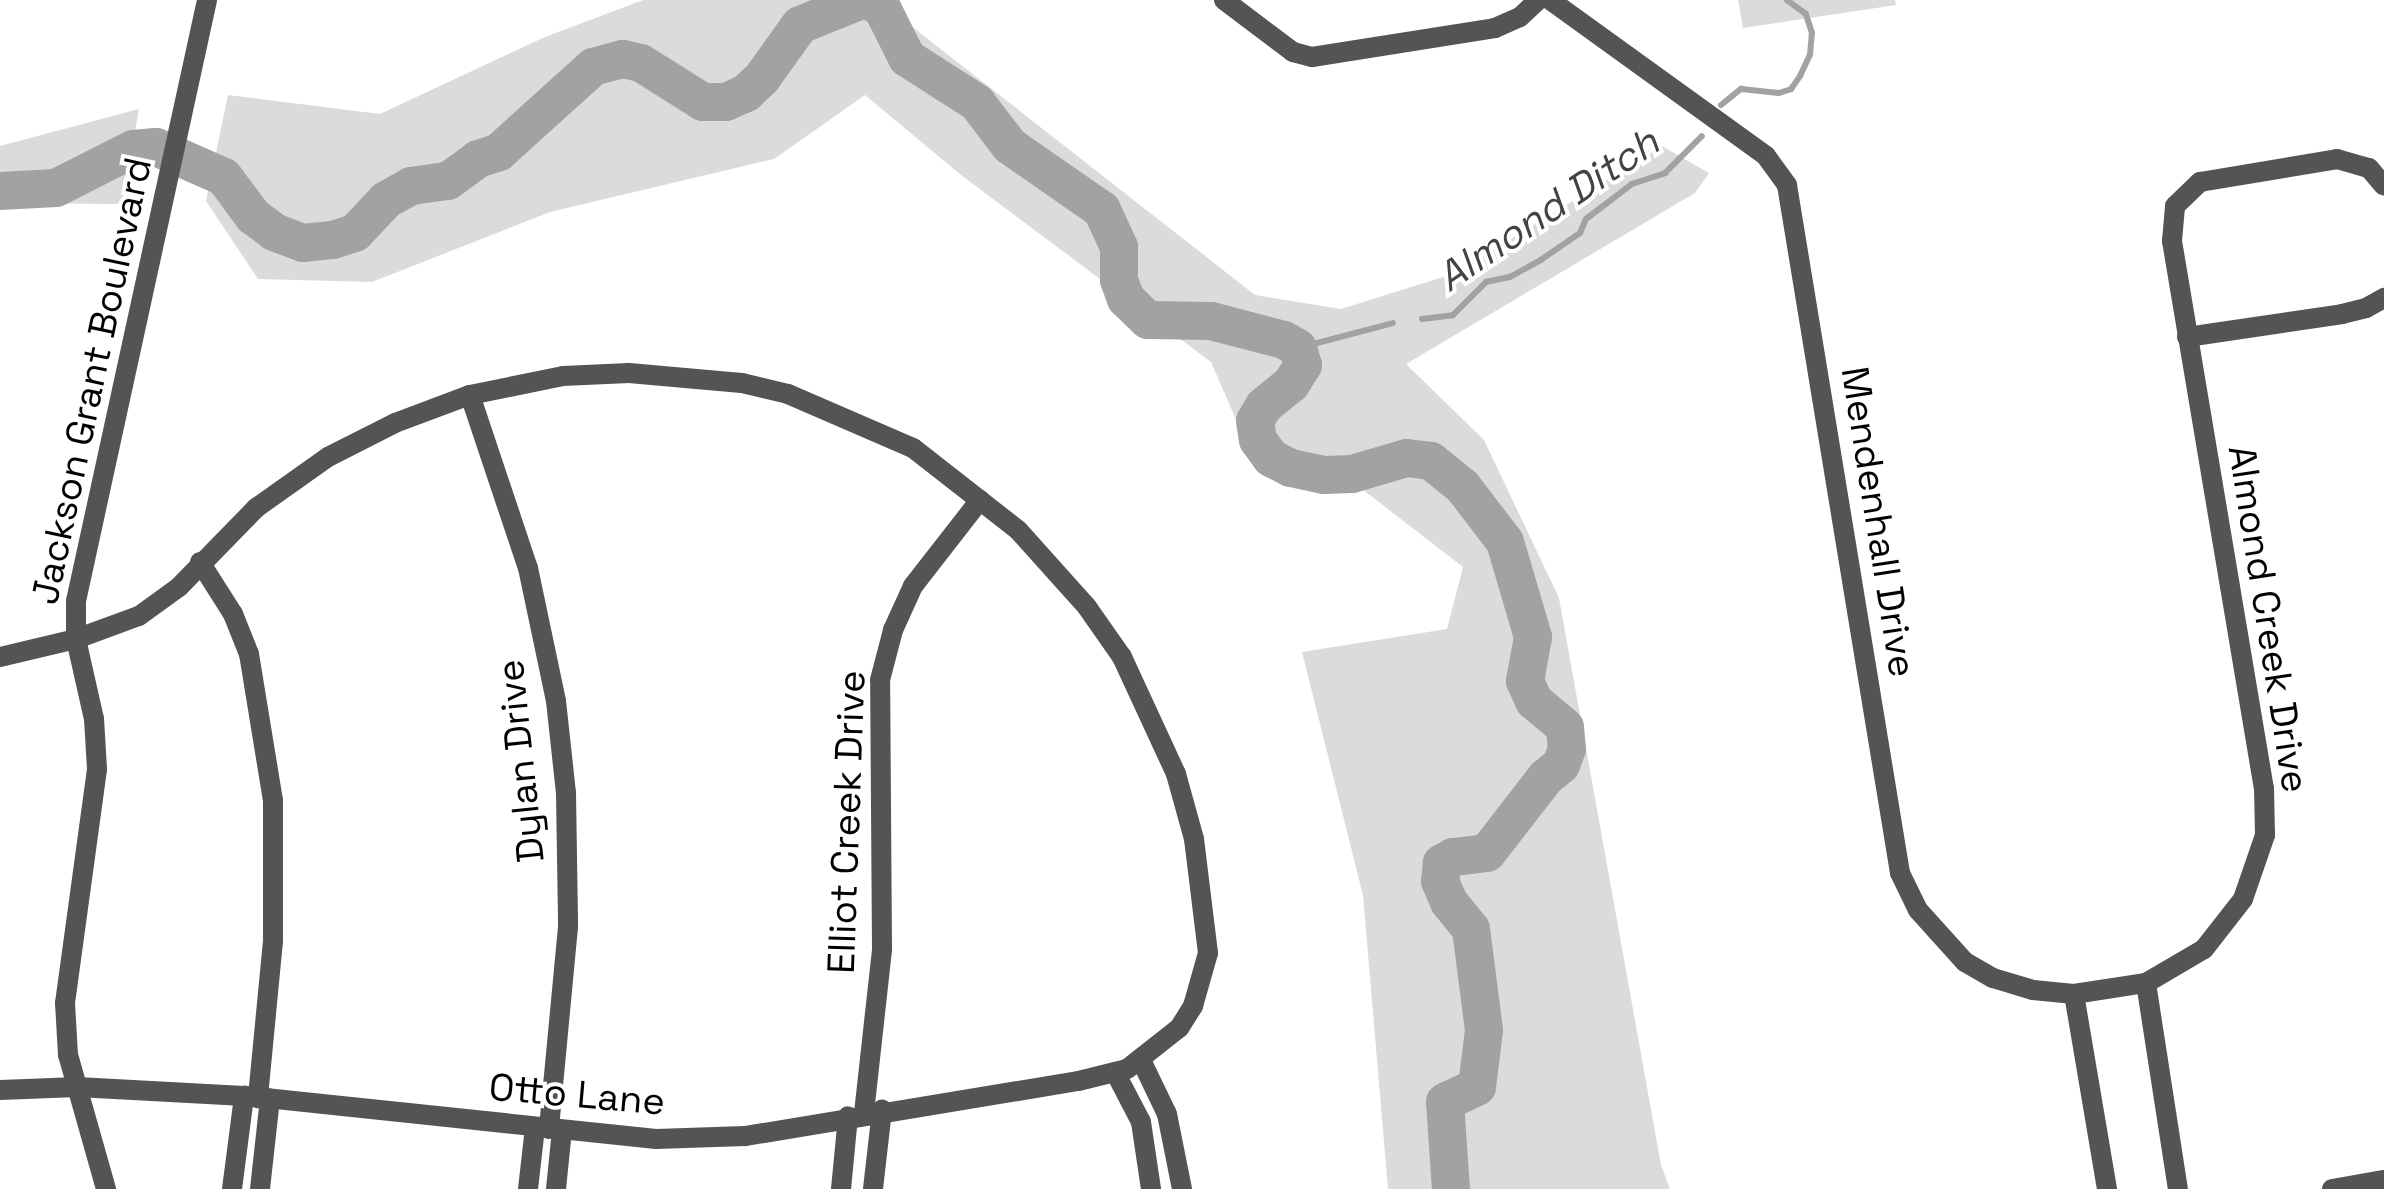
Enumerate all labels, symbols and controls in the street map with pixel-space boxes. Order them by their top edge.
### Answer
water label: Almond Ditch [1428,118,1668,302]
street label: Jackson Grant Boulevard [22,153,162,609]
street label: Mendenhall Drive [1831,364,1925,680]
street label: Almond Creek Drive [2218,442,2318,796]
street label: Dylan Drive [488,657,554,865]
street label: Elliot Creek Drive [819,670,875,974]
street label: Otto Lane [487,1065,667,1125]

